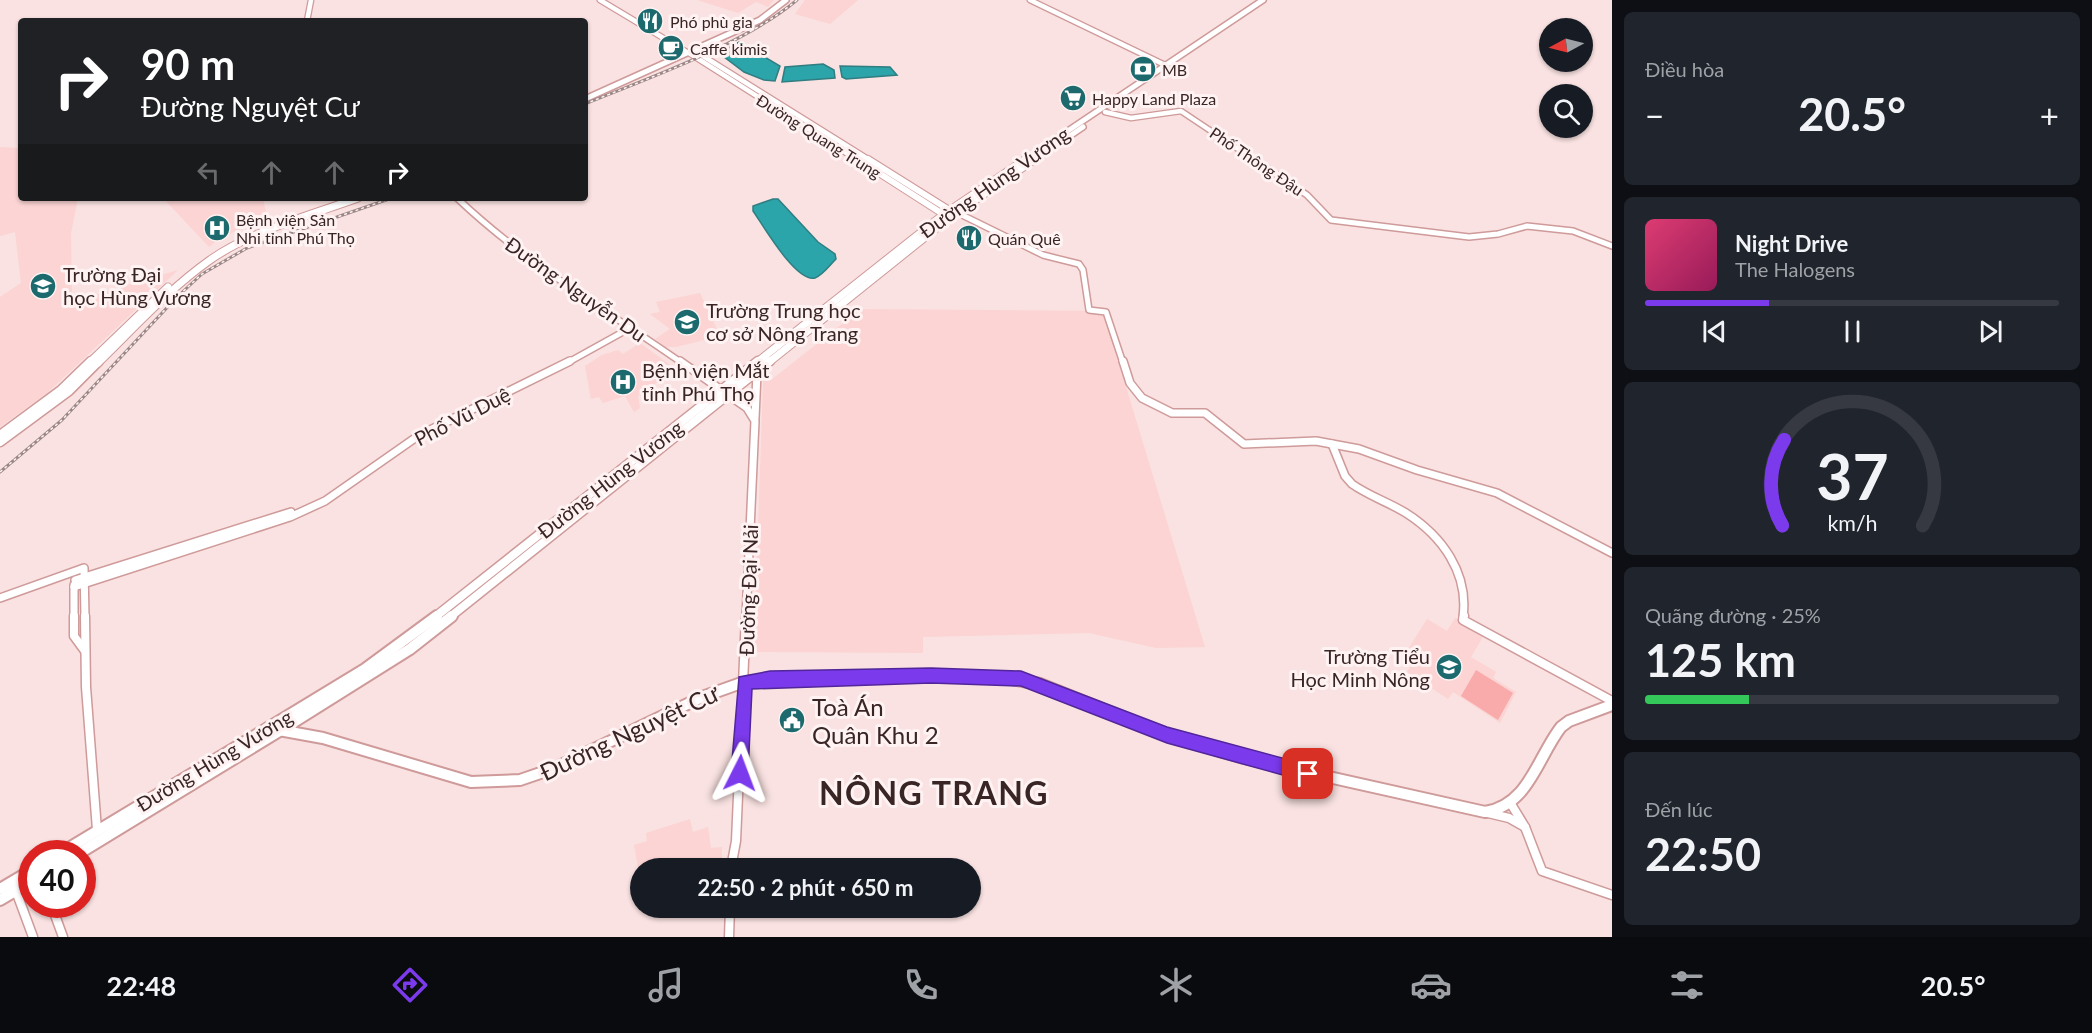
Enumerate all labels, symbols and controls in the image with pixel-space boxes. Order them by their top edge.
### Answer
restaurant icon: Phó phù gia [635,6,665,36]
place label: Phó phù gia [670,12,753,31]
north arrow [1539,18,1593,72]
map controls [1539,18,1593,138]
cafe icon: Caffe kimis [656,33,686,63]
text: 90 m [141,39,235,89]
place label: Caffe kimis [690,39,767,58]
icon: right [42,42,120,120]
bank icon: MB [1128,54,1158,84]
text: Điều hòa [1645,57,1724,81]
place label: MB [1162,60,1187,79]
supermarket icon: Happy Land Plaza [1058,83,1088,113]
button: search [1539,84,1593,138]
text: 20.5° [1798,87,1906,141]
place label: Happy Land Plaza [1092,89,1216,108]
text: Đường Nguyệt Cư [141,90,360,123]
street label: Đường Quang Trung [753,90,885,182]
text: − [1645,95,1664,135]
text: + [2040,95,2059,135]
street label: Đường Hùng Vương [914,121,1074,243]
street label: Phố Thông Đậu [1207,123,1307,199]
icon: left [192,156,225,189]
icon: ahead [255,156,288,189]
icon: ahead [318,156,351,189]
icon: right [381,156,414,189]
place label: Bệnh viện Sản Nhi tỉnh Phú Thọ [236,210,355,247]
hospital icon: Bệnh viện Sản Nhi tỉnh Phú Thọ [202,213,232,243]
restaurant icon: Quán Quê [954,223,984,253]
place label: Quán Quê [988,229,1061,248]
text: Night Drive [1735,230,1848,257]
street label: Đường Nguyễn Du [501,231,651,347]
text: The Halogens [1735,257,1855,281]
place label: Trường Đại học Hùng Vương [63,262,211,309]
school or university icon: Trường Đại học Hùng Vương [28,271,58,301]
place label: Trường Trung học cơ sở Nông Trang [706,298,861,345]
school or university icon: Trường Trung học cơ sở Nông Trang [672,307,702,337]
icon: previous [1698,315,1731,348]
icon: pause [1836,315,1869,348]
icon: next [1974,315,2007,348]
place label: Bệnh viện Mắt tỉnh Phú Thọ [642,358,770,405]
hospital icon: Bệnh viện Mắt tỉnh Phú Thọ [608,367,638,397]
street label: Phố Vũ Duệ [410,382,514,450]
street label: Đường Hùng Vương [533,415,687,543]
text: 37 [1816,438,1888,513]
text: km/h [1827,510,1877,536]
street label: Đường Đại Nải [734,524,762,656]
text: Quãng đường · 25% [1645,603,1821,627]
text: 125 km [1645,633,1796,687]
place label: Trường Tiểu Học Minh Nông [1291,644,1430,691]
school or university icon: Trường Tiểu Học Minh Nông [1434,652,1464,682]
street label: Đường Nguyệt Cư [535,677,724,786]
place label: Toà Án Quân Khu 2 [812,692,939,749]
street label: Đường Hùng Vương [132,704,296,816]
public building icon: Toà Án Quân Khu 2 [777,705,807,735]
position arrow [708,741,772,805]
pin [1282,748,1333,799]
icon: arrive [1291,757,1324,790]
district label: NÔNG TRANG [819,773,1049,812]
text: Đến lúc [1645,797,1713,821]
text: 22:50 [1645,827,1761,881]
speed limit sign: 40 [18,840,96,918]
text: 22:50 · 2 phút · 650 m [698,874,913,901]
icon: directions [389,964,431,1006]
icon: music [645,964,687,1006]
icon: phone [900,964,942,1006]
icon: climate [1155,964,1197,1006]
icon: car [1410,964,1452,1006]
icon: filters [1666,964,1708,1006]
text: 22:48 [107,969,176,1002]
text: 20.5° [1921,969,1985,1002]

